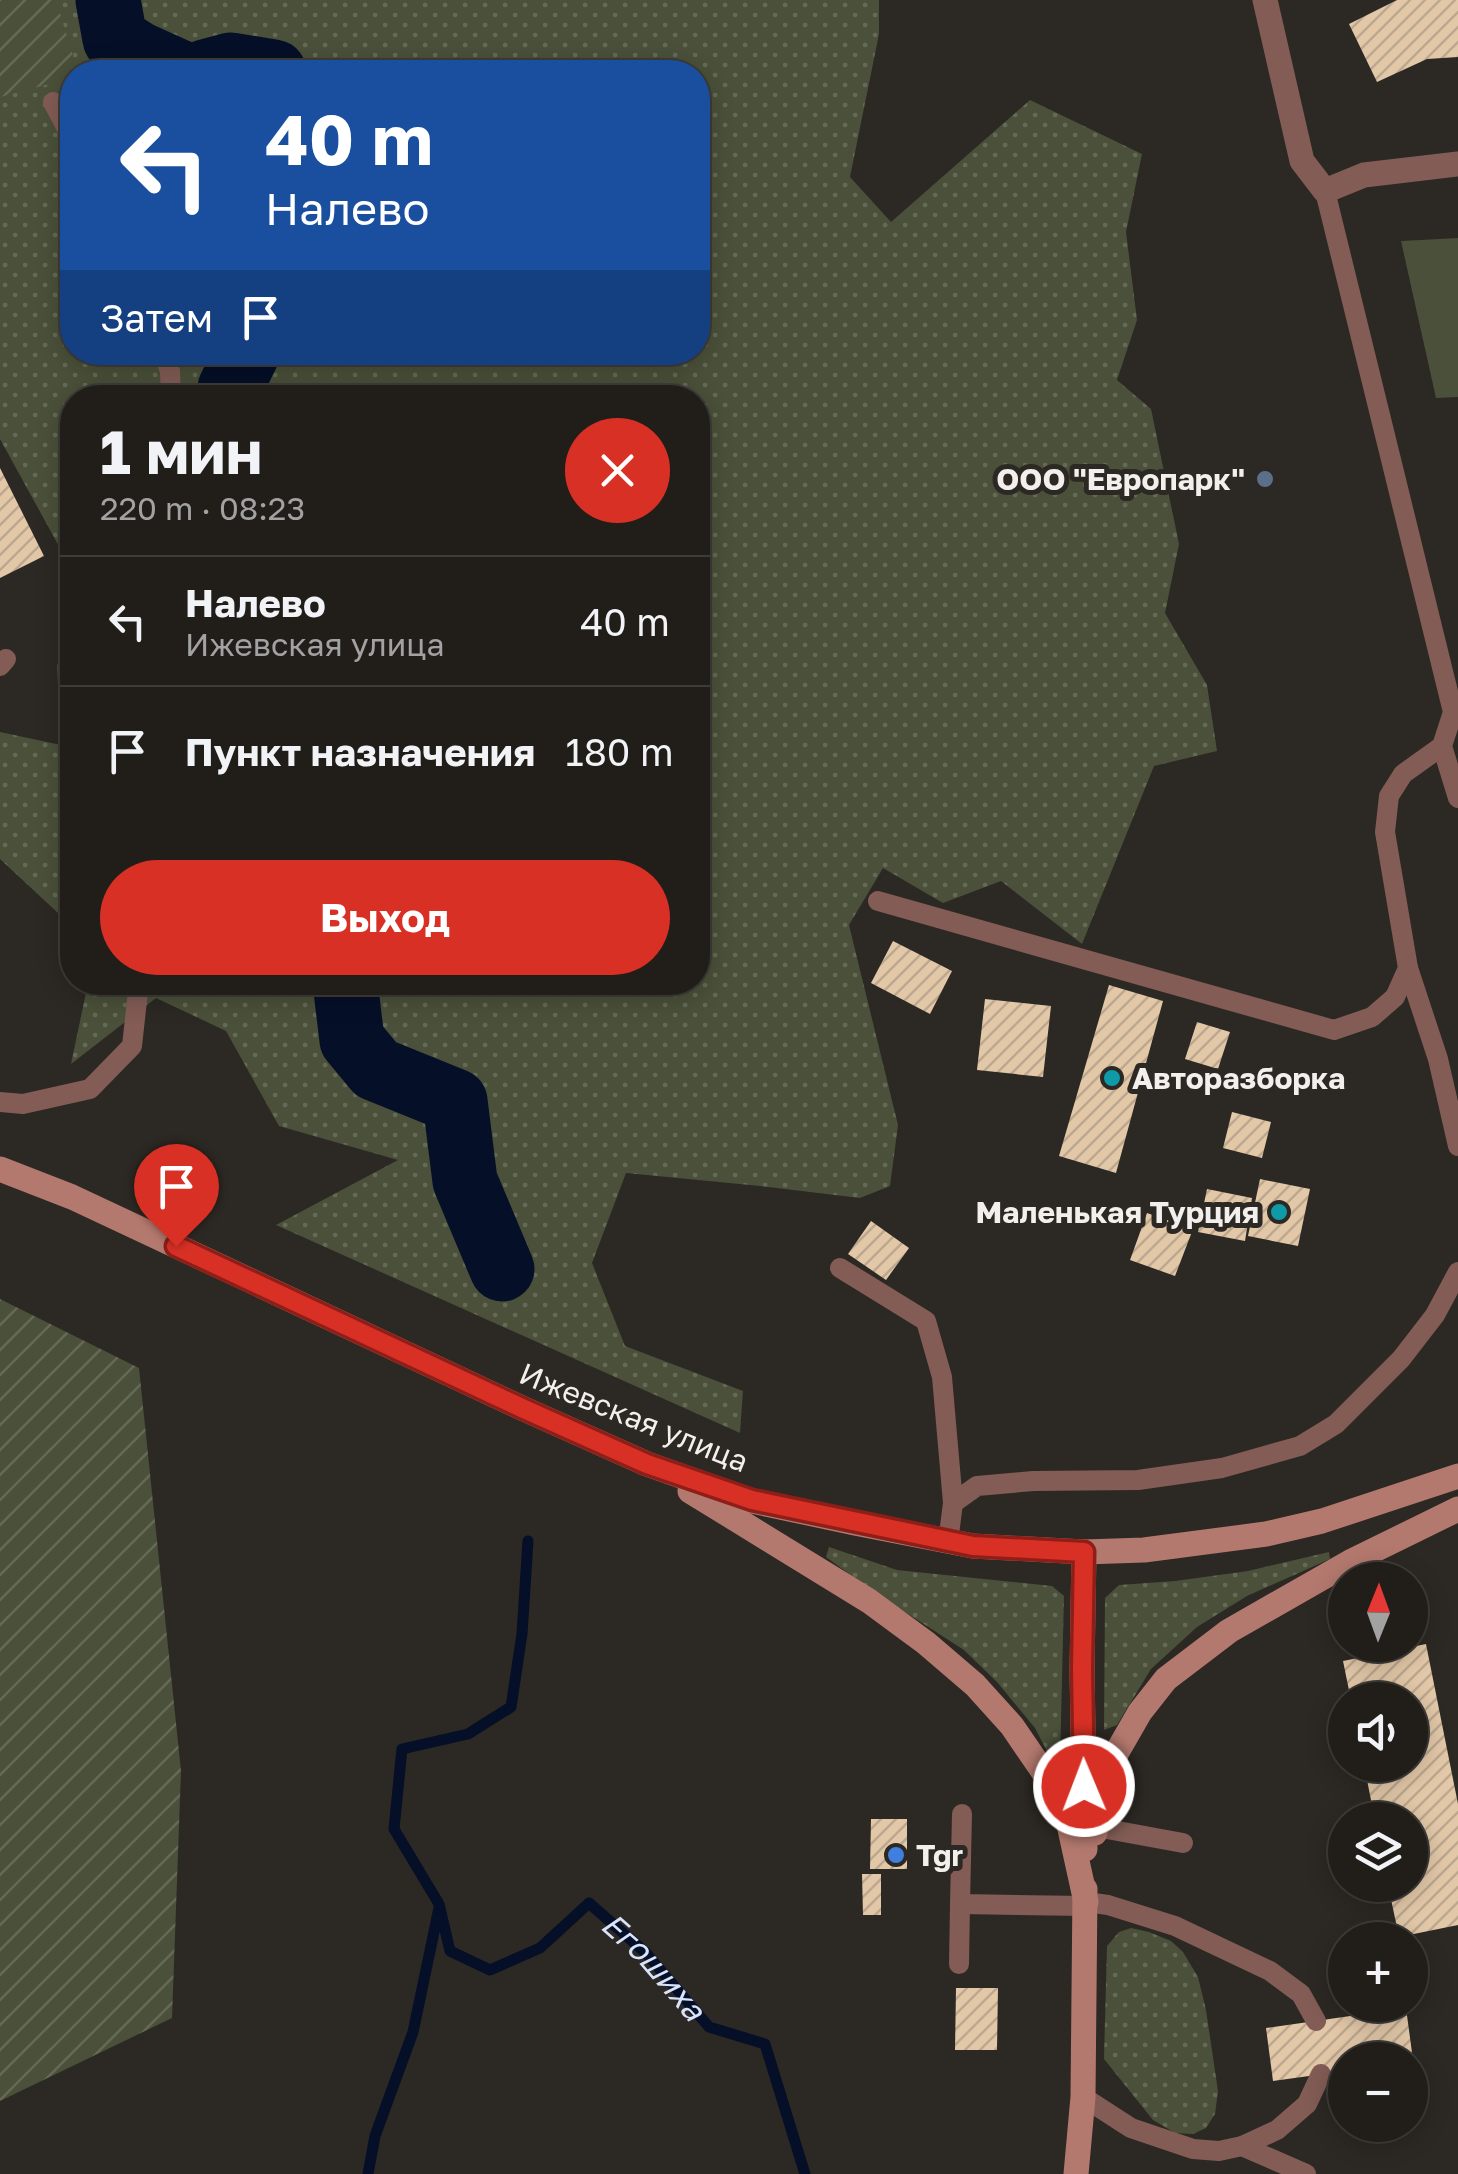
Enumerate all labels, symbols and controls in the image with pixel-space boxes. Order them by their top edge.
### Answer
text: 40 m [265,96,433,180]
icon: left [100,100,230,230]
text: Налево [265,181,429,235]
icon: arrive [233,290,288,345]
text: Затем [100,295,213,340]
text: 1 мин [100,415,262,487]
button: close [565,418,670,523]
place label: ООО "Европарк" [996,461,1245,497]
marker: ООО "Европарк" [1254,468,1276,490]
text: 220 m · 08:23 [100,489,305,527]
text: Налево [185,580,326,625]
icon: left [100,594,155,649]
text: 40 m [580,599,670,644]
text: Ижевская улица [185,625,445,663]
icon: arrive [100,724,155,779]
text: Пункт назначения [185,729,535,774]
text: 180 m [565,729,674,774]
button: Выход [100,860,670,975]
place label: Авторазборка [1132,1060,1345,1096]
marker: Авторазборка [1101,1067,1123,1089]
pin [134,1144,219,1247]
icon: arrive [149,1159,204,1214]
place label: Маленькая Турция [975,1194,1259,1230]
marker: Маленькая Турция [1268,1201,1290,1223]
street label: Ижевская улица [514,1355,754,1479]
north arrow [1328,1562,1428,1662]
map controls [1328,1562,1428,2142]
button: sound [1328,1682,1428,1782]
position arrow [1032,1734,1136,1838]
button: layers [1328,1802,1428,1902]
place label: Tgr [916,1837,964,1873]
marker: Tgr [885,1844,907,1866]
water label: Егошиха [594,1905,715,2029]
button: + [1328,1922,1428,2022]
button: − [1328,2042,1428,2142]

